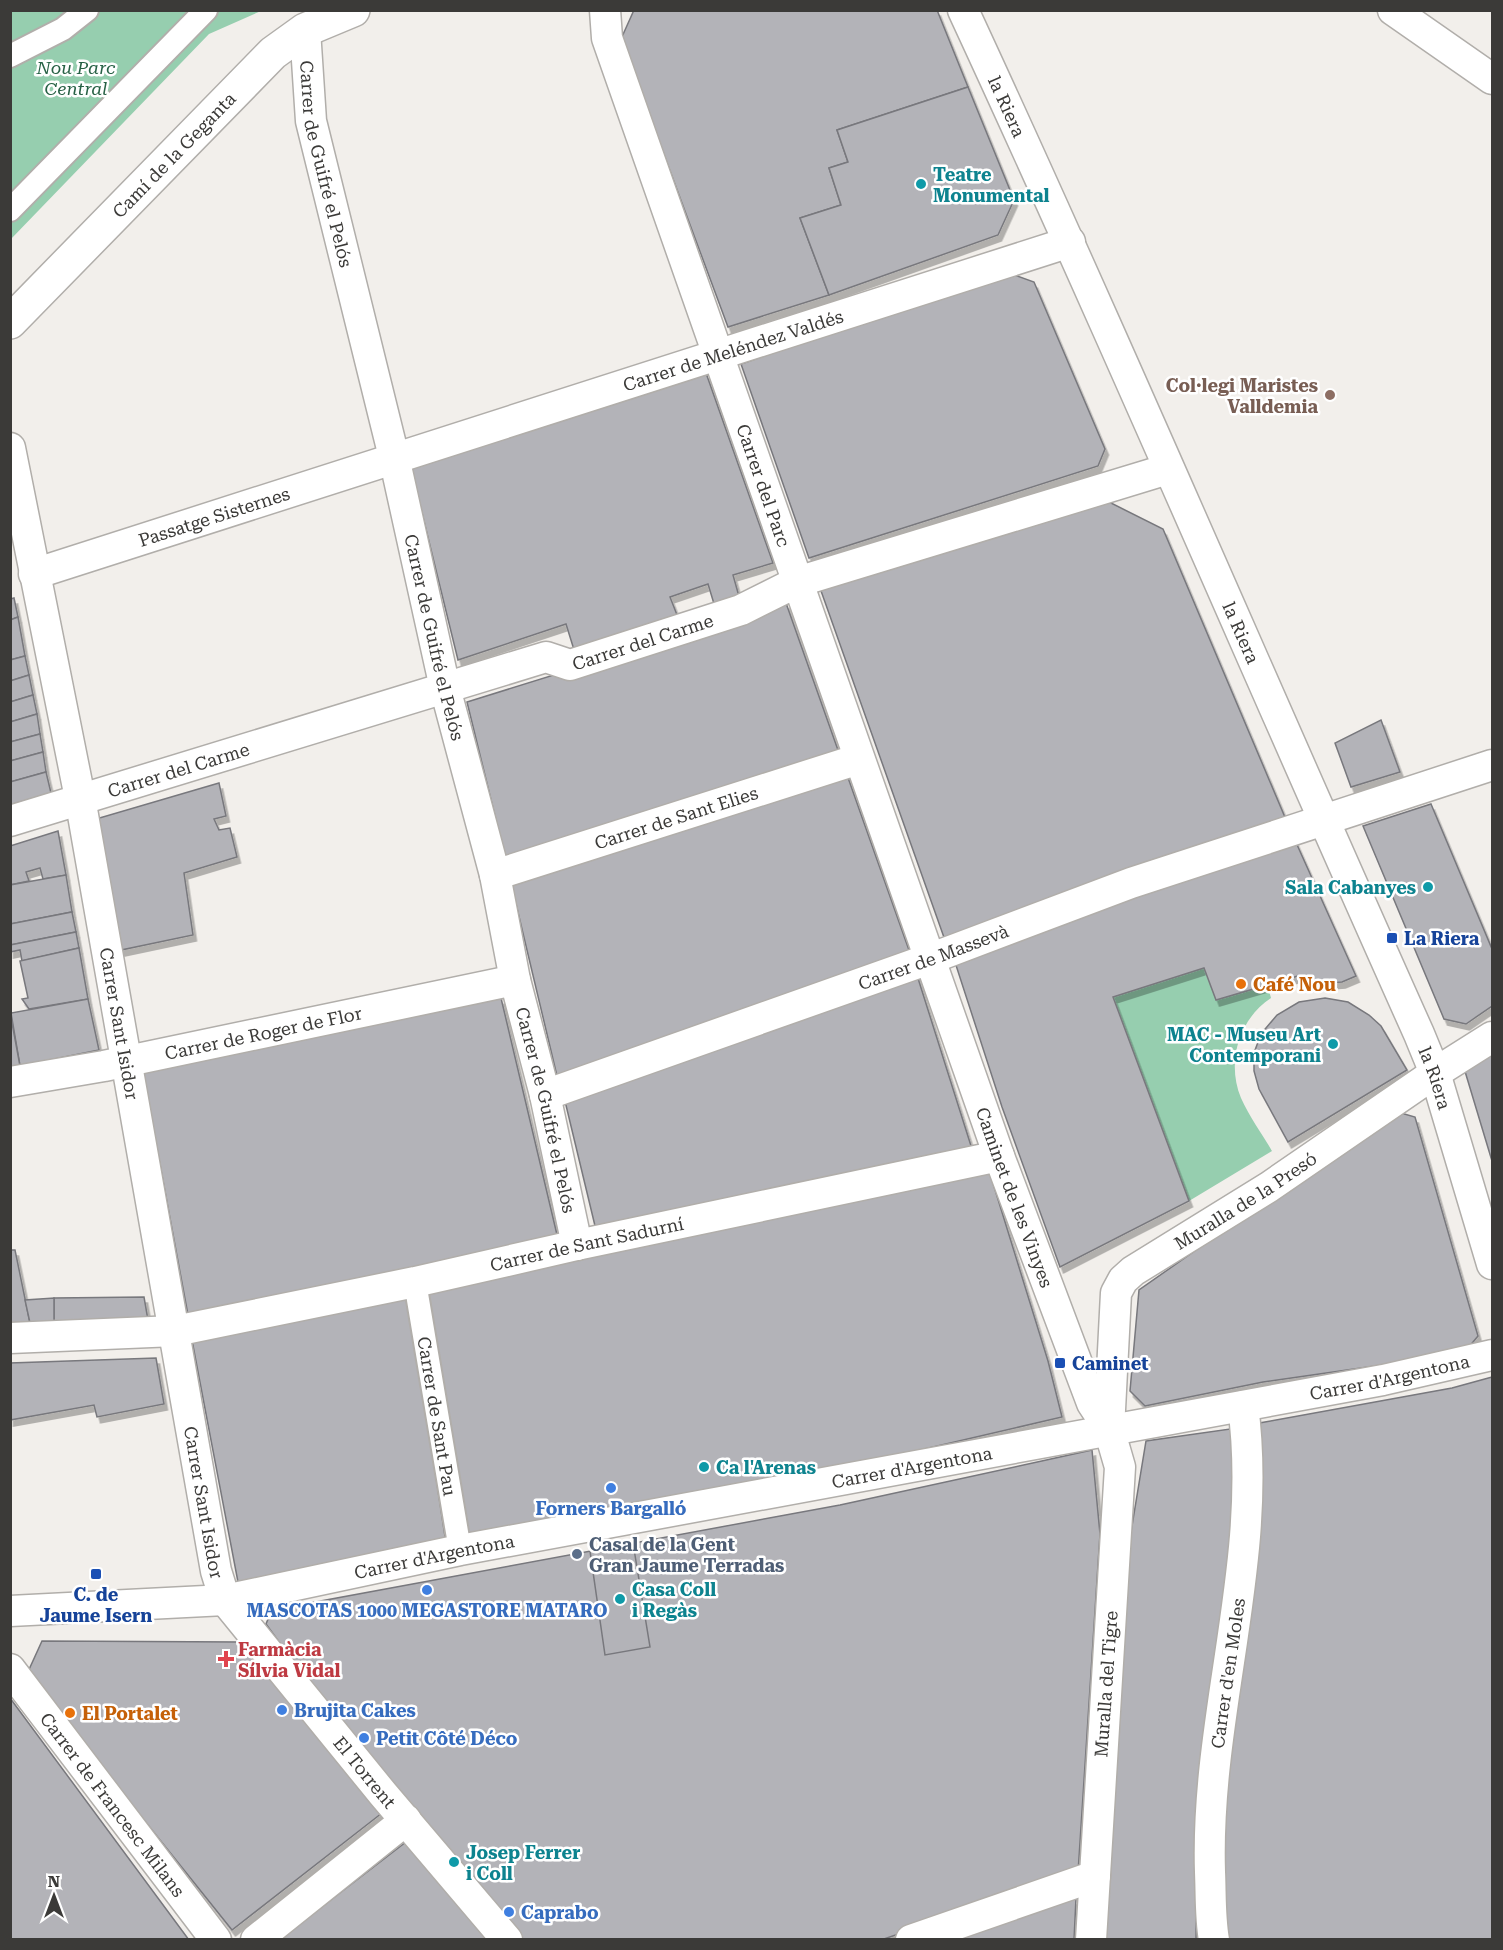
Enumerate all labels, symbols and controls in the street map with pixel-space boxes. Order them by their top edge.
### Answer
park label: Nou Parc Central [35,57,116,99]
street label: Carrer de Guifré el Pelós [297,60,357,270]
street label: la Riera [984,72,1030,140]
street label: Camí de la Geganta [108,87,240,222]
place label: Teatre Monumental [933,164,1050,206]
marker: Teatre Monumental [914,177,928,191]
street label: Carrer de Meléndez Valdés [620,305,846,395]
place label: Col·legi Maristes Valldemia [1166,375,1318,417]
marker: Col·legi Maristes Valldemia [1323,388,1337,402]
street label: Carrer del Parc [733,421,795,549]
street label: Passatge Sisternes [136,482,292,550]
street label: Carrer de Guifré el Pelós [401,532,469,743]
street label: la Riera [1219,599,1264,667]
street label: Carrer del Carme [569,609,716,674]
street label: Carrer del Carme [105,738,252,801]
street label: Carrer de Sant Elies [592,781,760,853]
place label: Sala Cabanyes [1285,877,1416,898]
marker: Sala Cabanyes [1421,880,1435,894]
street label: Carrer de Massevà [855,920,1011,994]
place label: La Riera [1404,928,1480,949]
marker: La Riera [1385,931,1399,945]
street label: Carrer Sant Isidor [96,946,143,1101]
place label: Café Nou [1253,974,1336,995]
marker: Café Nou [1234,977,1248,991]
street label: Carrer de Roger de Flor [163,1002,364,1064]
street label: Carrer de Guifré el Pelós [512,1005,580,1215]
place label: MAC - Museu Art Contemporani [1167,1024,1321,1066]
marker: MAC - Museu Art Contemporani [1326,1037,1340,1051]
street label: la Riera [1415,1043,1456,1112]
street label: Caminet de les Vinyes [972,1104,1058,1290]
street label: Muralla de la Presó [1170,1147,1320,1254]
street label: Carrer de Sant Sadurní [488,1212,686,1275]
street label: Carrer de Sant Pau [414,1335,461,1497]
street label: Carrer d'Argentona [1308,1350,1472,1404]
place label: Caminet [1072,1353,1149,1374]
marker: Caminet [1053,1356,1067,1370]
street label: Carrer Sant Isidor [180,1424,228,1581]
street label: Carrer d'Argentona [830,1442,994,1492]
place label: Ca l'Arenas [716,1457,816,1478]
marker: Ca l'Arenas [697,1460,711,1474]
marker: Forners Bargalló [604,1481,618,1495]
place label: Forners Bargalló [536,1498,687,1519]
street label: Carrer d'Argentona [352,1530,516,1583]
place label: Casal de la Gent Gran Jaume Terradas [589,1534,784,1576]
marker: Casal de la Gent Gran Jaume Terradas [570,1547,584,1561]
marker: C. de Jaume Isern [89,1567,103,1581]
place label: Casa Coll i Regàs [632,1579,716,1621]
marker: MASCOTAS 1000 MEGASTORE MATARO [420,1583,434,1597]
place label: C. de Jaume Isern [40,1584,152,1626]
marker: Casa Coll i Regàs [613,1592,627,1606]
street label: Carrer d'en Moles [1206,1597,1249,1750]
place label: MASCOTAS 1000 MEGASTORE MATARO [247,1600,607,1621]
street label: Muralla del Tigre [1090,1610,1122,1758]
place label: Farmàcia Sílvia Vidal [238,1639,341,1681]
marker: Farmàcia Sílvia Vidal [219,1652,233,1666]
place label: Brujita Cakes [294,1700,416,1721]
place label: El Portalet [82,1703,178,1724]
marker: Brujita Cakes [275,1703,289,1717]
marker: El Portalet [63,1706,77,1720]
street label: Carrer de Francesc Milans [36,1708,190,1901]
place label: Petit Côté Déco [376,1728,518,1749]
marker: Petit Côté Déco [357,1731,371,1745]
street label: El Torrent [330,1732,401,1812]
place label: Josep Ferrer i Coll [466,1842,580,1884]
marker: Josep Ferrer i Coll [447,1855,461,1869]
north arrow [24,1866,84,1926]
text: N [48,1872,60,1891]
place label: Caprabo [521,1902,599,1923]
marker: Caprabo [502,1905,516,1919]

